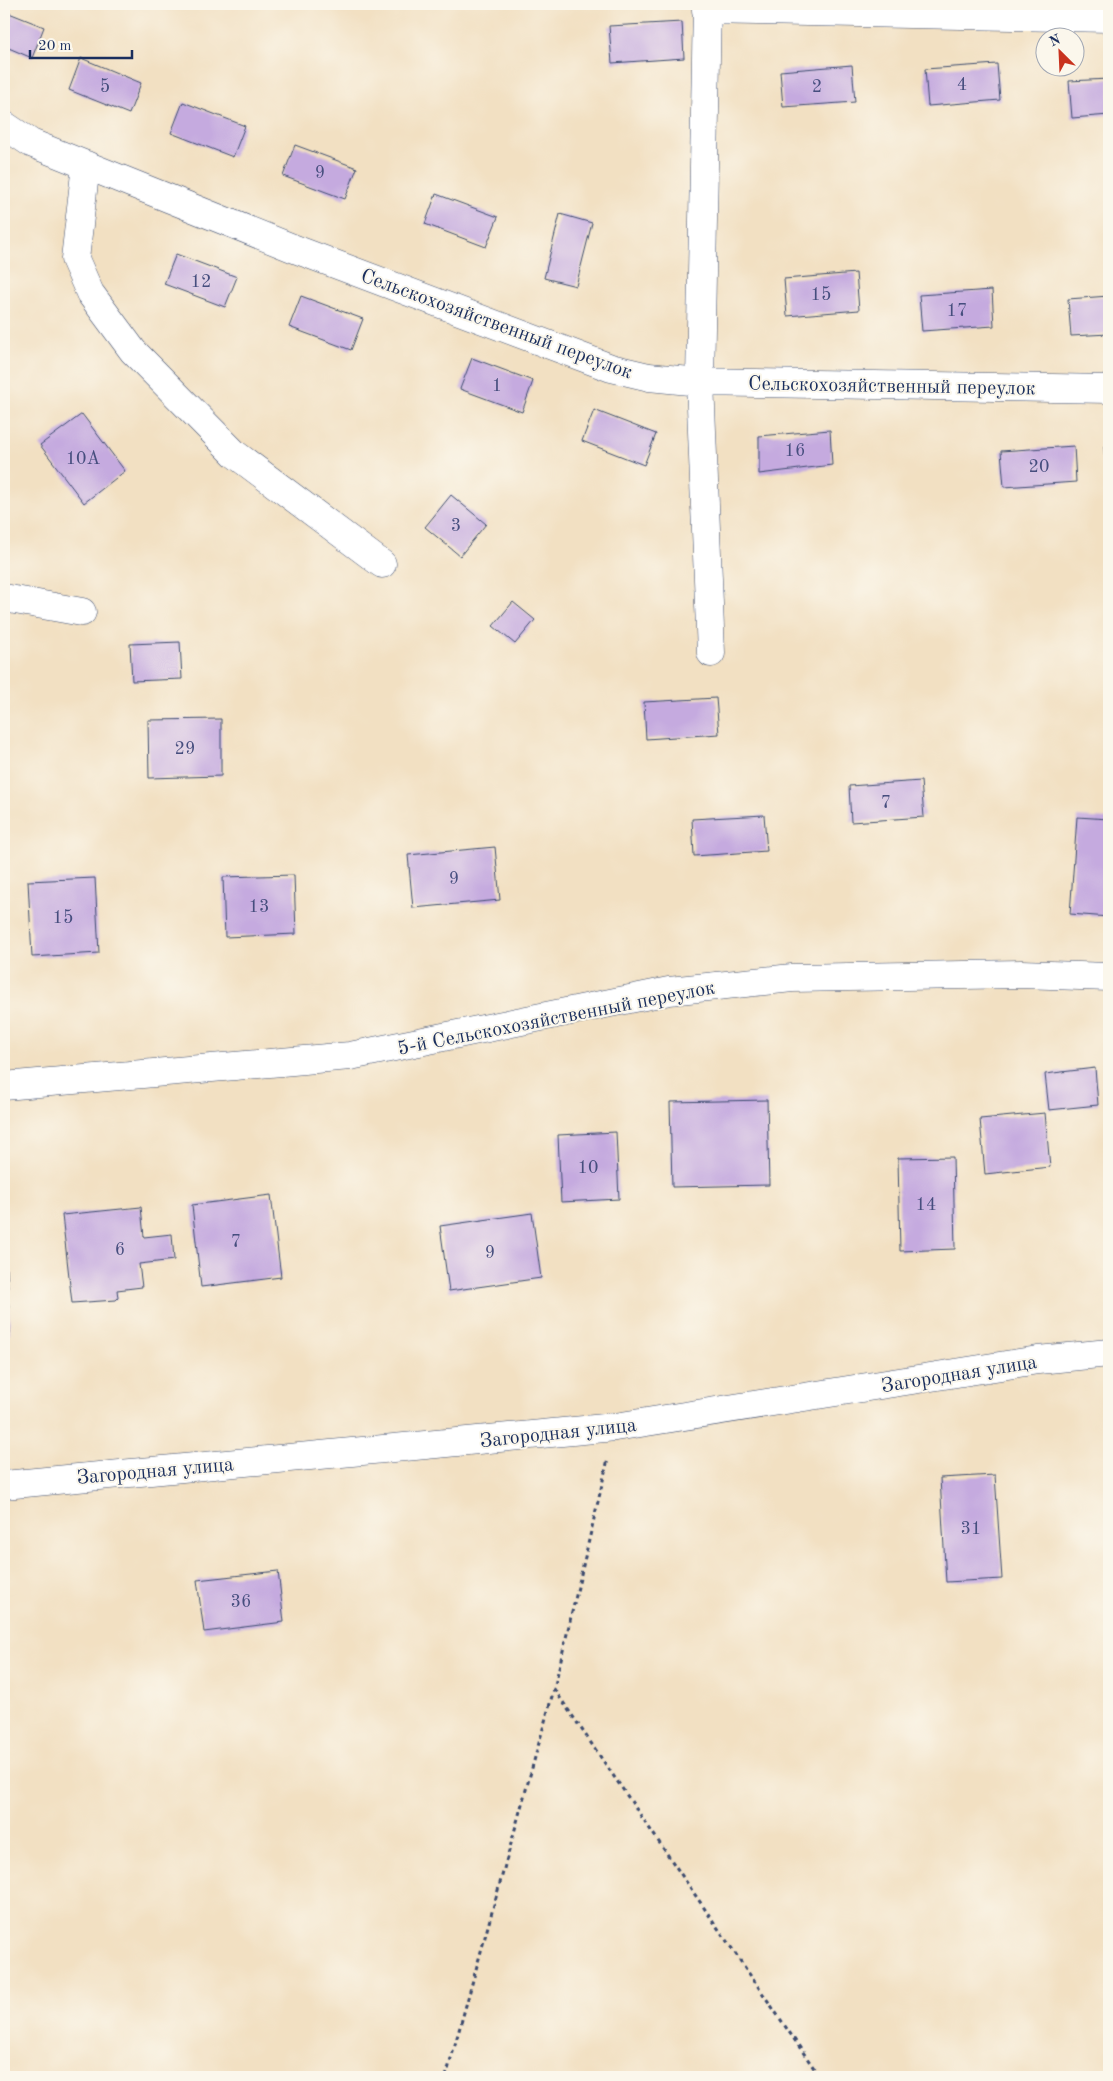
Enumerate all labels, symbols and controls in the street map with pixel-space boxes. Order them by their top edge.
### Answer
scale bar [30,28,132,60]
north arrow [1036,28,1086,78]
text: N [1047,32,1063,50]
text: 20 m [38,39,72,54]
house number: 4 [957,76,967,94]
house number: 5 [100,78,110,96]
house number: 2 [812,78,822,96]
house number: 9 [315,164,325,182]
street label: Сельскохозяйственный переулок [358,266,635,383]
house number: 12 [191,273,211,291]
house number: 15 [811,286,831,304]
house number: 17 [947,302,967,320]
street label: Сельскохозяйственный переулок [748,374,1036,400]
house number: 1 [492,377,502,395]
house number: 16 [785,442,805,460]
house number: 10А [66,450,101,468]
house number: 20 [1029,458,1049,476]
house number: 3 [451,517,461,535]
house number: 29 [175,740,195,758]
house number: 7 [881,794,891,812]
house number: 9 [449,870,459,888]
house number: 13 [249,898,269,916]
house number: 15 [53,909,73,927]
street label: 5-й Сельскохозяйственный переулок [396,978,717,1060]
house number: 10 [578,1159,598,1177]
house number: 14 [916,1196,936,1214]
house number: 7 [231,1233,241,1251]
house number: 6 [115,1241,125,1259]
house number: 9 [485,1244,495,1262]
street label: Загородная улица [880,1353,1039,1397]
street label: Загородная улица [479,1416,638,1452]
street label: Загородная улица [76,1455,235,1489]
house number: 31 [961,1520,981,1538]
house number: 36 [231,1593,251,1611]

